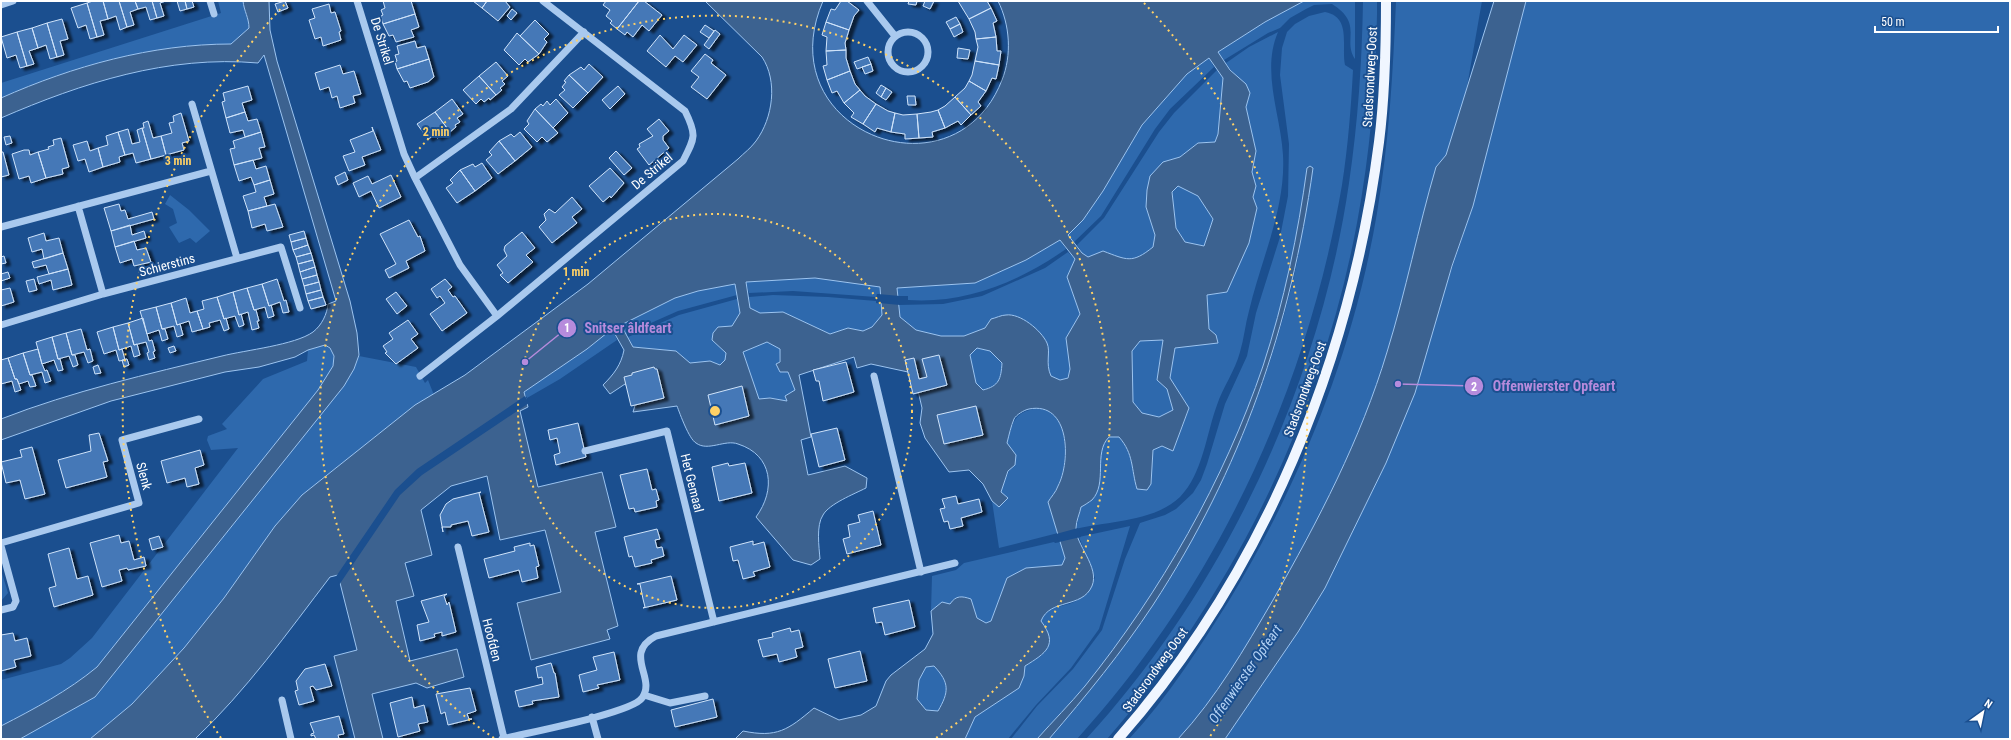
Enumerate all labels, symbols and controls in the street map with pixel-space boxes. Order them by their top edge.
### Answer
scale bar [1875,8,1998,34]
street label: De Strikel [368,15,396,67]
text: 50 m [1881,15,1905,29]
street label: Stadsrondweg-Oost [1360,26,1380,128]
text: 2 min [423,125,449,139]
street label: De Strikel [628,150,676,192]
text: 3 min [165,154,191,168]
street label: Schierstins [138,250,197,280]
text: 1 min [563,265,589,279]
callout: Snitser âldfeart [557,315,680,341]
text: Snitser âldfeart [584,320,672,336]
text: 1 [564,321,570,335]
street label: Stadsrondweg-Oost [1281,339,1329,439]
callout: Offenwierster Opfeart [1464,373,1623,399]
text: Offenwierster Opfeart [1493,378,1615,394]
text: 2 [1471,380,1477,394]
centre of rings [708,404,722,418]
street label: Het Gemaal [677,452,707,514]
street label: Slenk [133,461,155,492]
street label: Hoofden [479,617,505,663]
water label: Offenwierster Opfeart [1205,621,1285,726]
street label: Stadsrondweg-Oost [1119,625,1191,715]
north arrow [1963,692,2003,732]
text: N [1982,697,1995,711]

